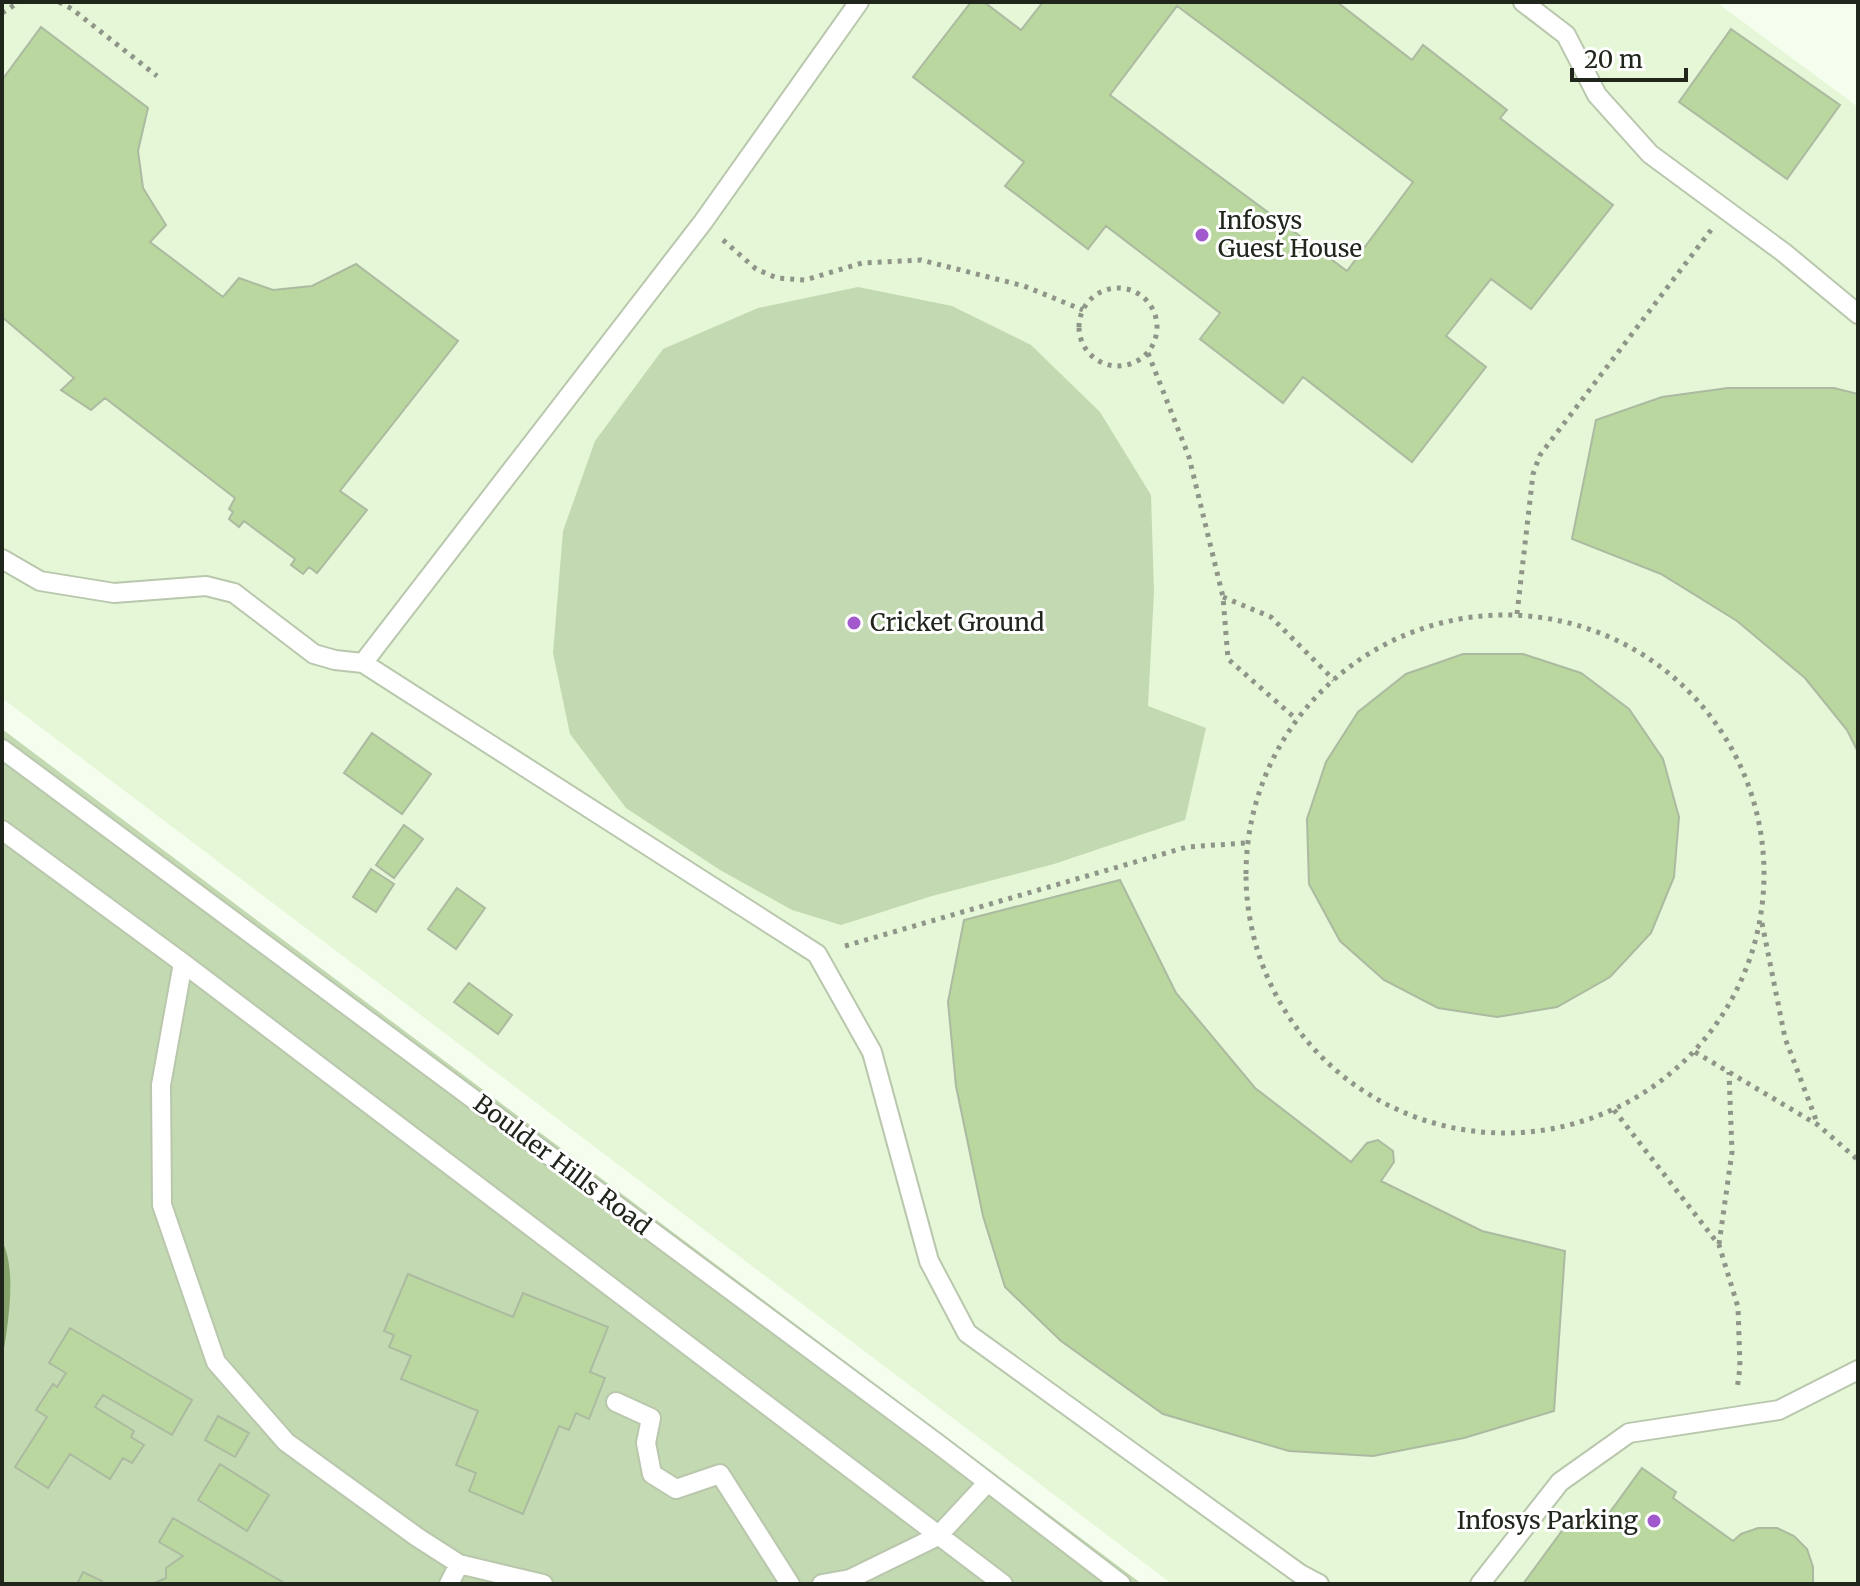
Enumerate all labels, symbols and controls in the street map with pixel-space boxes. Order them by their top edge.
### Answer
scale bar [1572,32,1686,82]
text: 20 m [1584,44,1643,75]
place label: Infosys Guest House [1218,205,1362,264]
marker: Infosys Guest House [1193,226,1211,244]
place label: Cricket Ground [870,607,1044,638]
marker: Cricket Ground [845,614,863,632]
street label: Boulder Hills Road [467,1088,657,1241]
place label: Infosys Parking [1457,1505,1638,1536]
marker: Infosys Parking [1645,1512,1663,1530]

